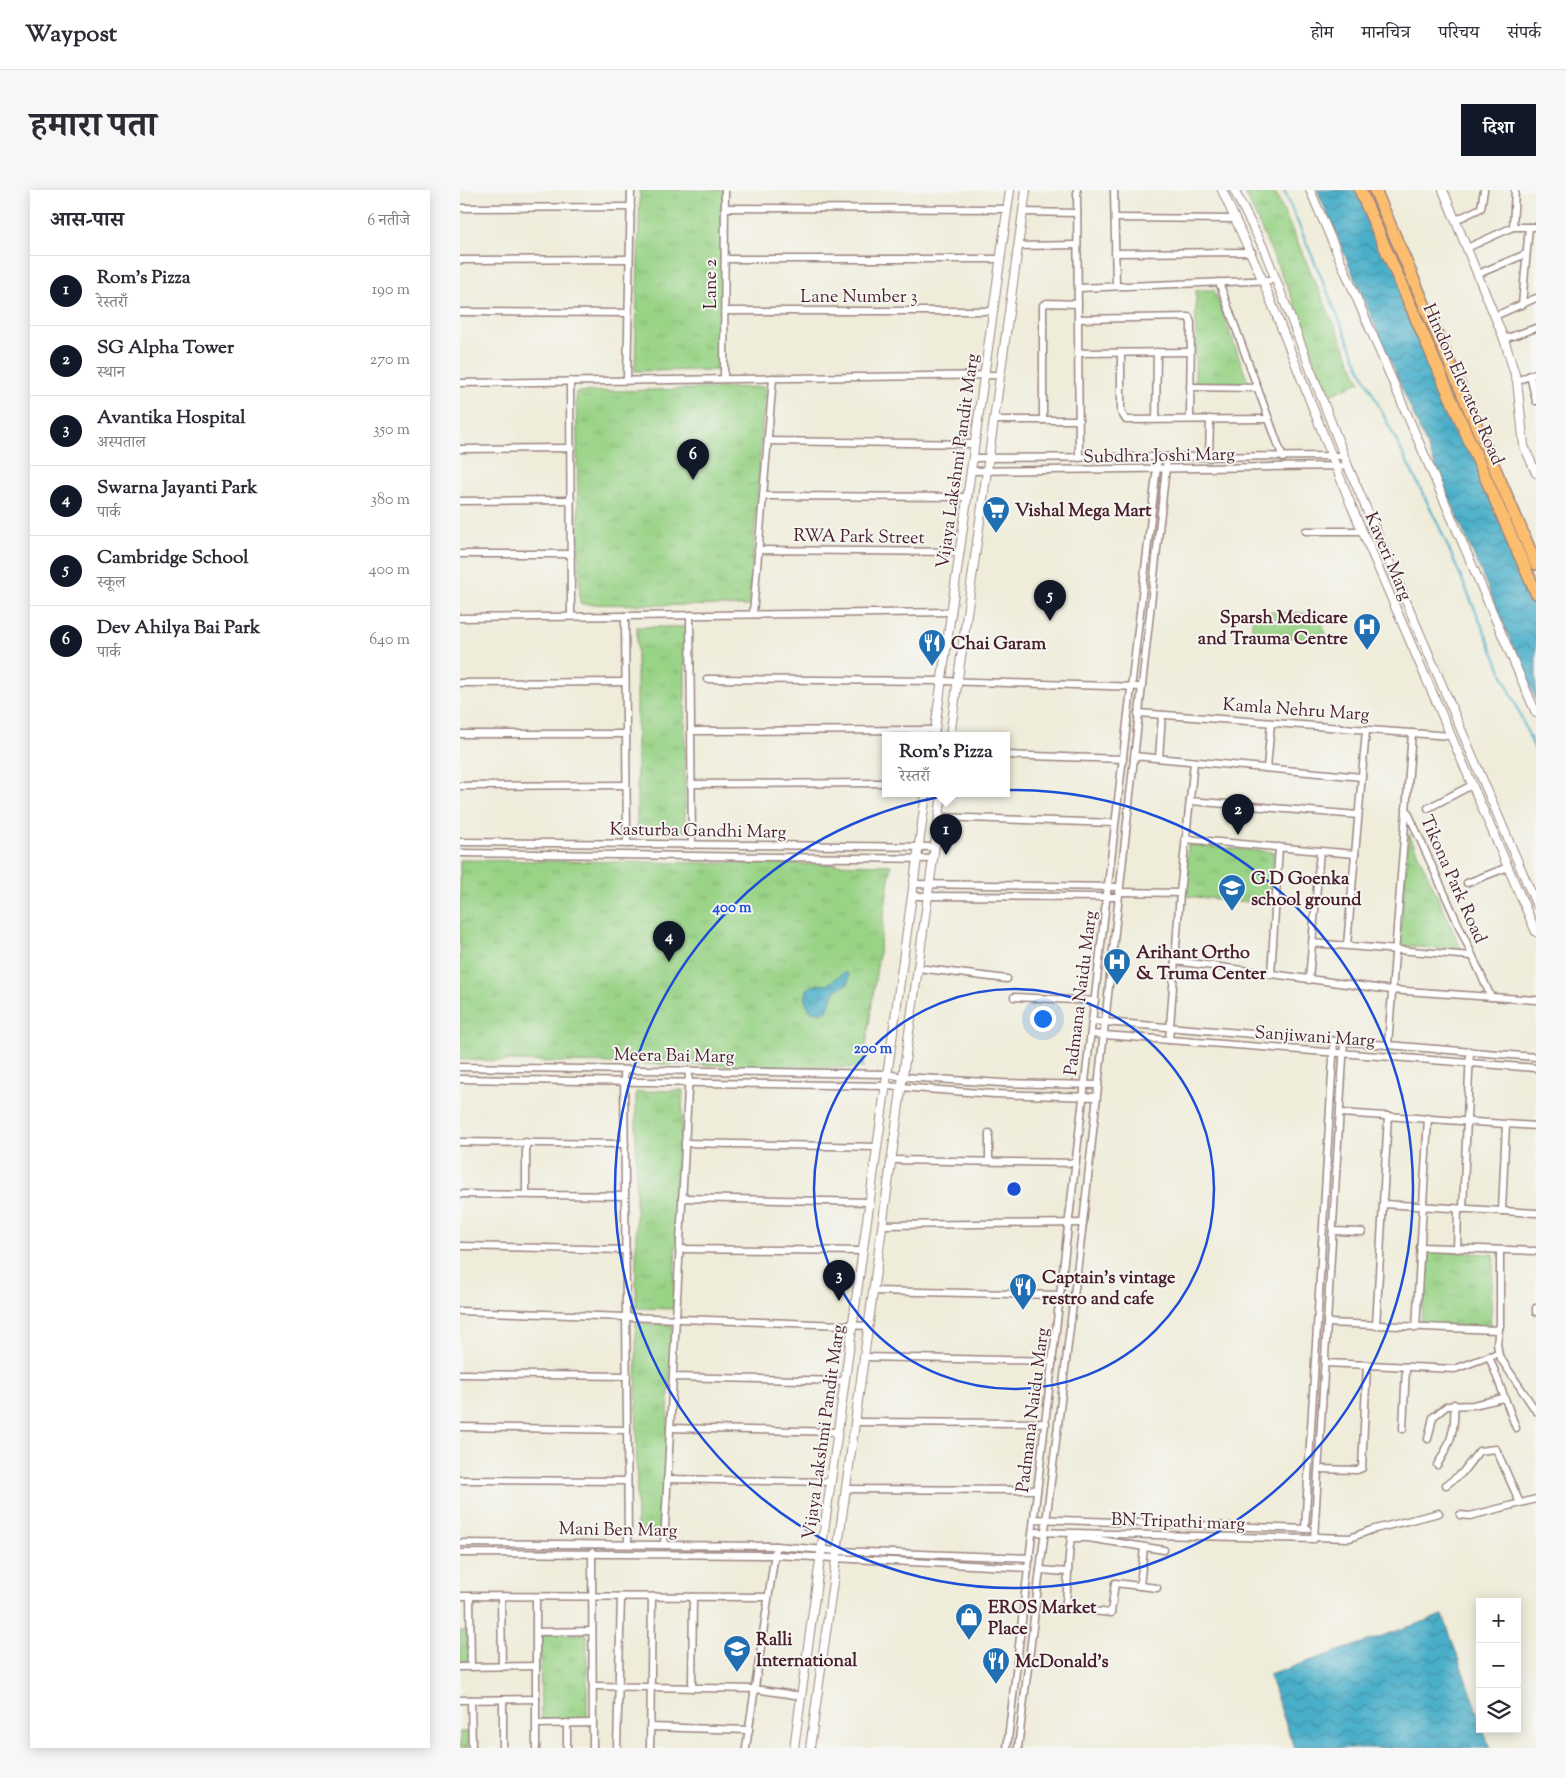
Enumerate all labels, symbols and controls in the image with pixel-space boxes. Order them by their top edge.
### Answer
text: Waypost [25,18,117,52]
text: होम [1311,21,1334,47]
text: मानचित्र [1362,21,1410,47]
text: परिचय [1438,21,1479,47]
text: संपर्क [1507,21,1541,47]
text: हमारा पता [30,102,157,153]
button: दिशा [1461,104,1536,156]
text: आस-पास [50,206,124,236]
text: 6 नतीजे [367,210,410,233]
street label: Lane 2 [699,258,725,309]
text: Rom's Pizza [97,265,191,292]
text: 1 [63,279,69,302]
text: 190 m [372,279,410,302]
street label: Lane Number 3 [800,285,918,311]
text: रेस्तराँ [97,292,128,315]
street label: Hindon Elevated Road [1415,300,1510,470]
text: SG Alpha Tower [97,335,234,362]
text: 2 [62,349,70,372]
text: 270 m [370,349,410,372]
street label: Vijaya Lakshmi Pandit Marg [931,352,987,571]
text: स्थान [97,362,125,385]
text: Avantika Hospital [97,405,246,432]
text: 3 [63,419,69,442]
text: 350 m [373,419,410,442]
text: अस्पताल [97,432,146,455]
pin: 6 [677,439,709,480]
street label: Subdhra Joshi Marg [1083,443,1235,471]
text: Swarna Jayanti Park [97,475,258,502]
text: 4 [62,489,70,512]
text: 380 m [370,489,410,512]
supermarket icon: Vishal Mega Mart [981,495,1011,534]
place label: Vishal Mega Mart [1015,499,1152,525]
text: पार्क [97,502,121,525]
street label: Kaveri Marg [1357,508,1418,605]
street label: RWA Park Street [793,524,925,552]
text: Cambridge School [97,545,249,572]
text: 5 [63,559,69,582]
text: 400 m [369,559,410,582]
text: स्कूल [97,572,126,595]
pin: 5 [1034,580,1066,621]
place label: Sparsh Medicare and Trauma Centre [1198,606,1349,653]
hospital icon: Sparsh Medicare and Trauma Centre [1352,612,1382,651]
text: Dev Ahilya Bai Park [97,615,260,642]
restaurant icon: Chai Garam [917,628,947,667]
text: 6 [62,629,70,652]
text: 640 m [369,629,410,652]
place label: Chai Garam [951,632,1046,658]
text: पार्क [97,642,121,665]
street label: Kamla Nehru Marg [1222,693,1370,729]
popup [882,732,1010,797]
text: Rom's Pizza [899,739,993,766]
text: रेस्तराँ [899,766,930,789]
pin: 2 [1222,794,1254,835]
street label: Tikona Park Road [1412,812,1492,948]
pin: 1 [930,814,962,855]
street label: Kasturba Gandhi Marg [609,817,787,847]
place label: G D Goenka school ground [1251,867,1362,914]
school or university icon: G D Goenka school ground [1217,873,1247,912]
text: 400 m [712,898,752,919]
street label: Padmana Naidu Marg [1059,909,1105,1077]
pin: 4 [653,921,685,962]
place label: Arihant Ortho & Truma Center [1136,941,1266,988]
hospital icon: Arihant Ortho & Truma Center [1102,947,1132,986]
your location [1030,1006,1056,1032]
street label: Sanjiwani Marg [1254,1021,1376,1055]
text: 200 m [854,1039,893,1060]
street label: Meera Bai Marg [613,1043,735,1071]
centre of rings [1005,1180,1023,1198]
pin: 3 [823,1260,855,1301]
place label: Captain's vintage restro and cafe [1042,1266,1176,1313]
restaurant icon: Captain's vintage restro and cafe [1008,1272,1038,1311]
street label: Vijaya Lakshmi Pandit Marg [797,1323,853,1542]
street label: Padmana Naidu Marg [1011,1326,1057,1494]
street label: BN Tripathi marg [1110,1508,1246,1538]
street label: Mani Ben Marg [558,1517,678,1545]
place label: EROS Market Place [988,1596,1097,1643]
map controls [1476,1598,1521,1733]
button: + [1476,1598,1521,1643]
shop icon: EROS Market Place [954,1602,984,1641]
place label: Ralli International [756,1628,858,1675]
school or university icon: Ralli International [722,1634,752,1673]
button: − [1476,1643,1521,1688]
restaurant icon: McDonald's [981,1646,1011,1685]
place label: McDonald's [1015,1650,1109,1676]
button: layers [1476,1688,1521,1733]

